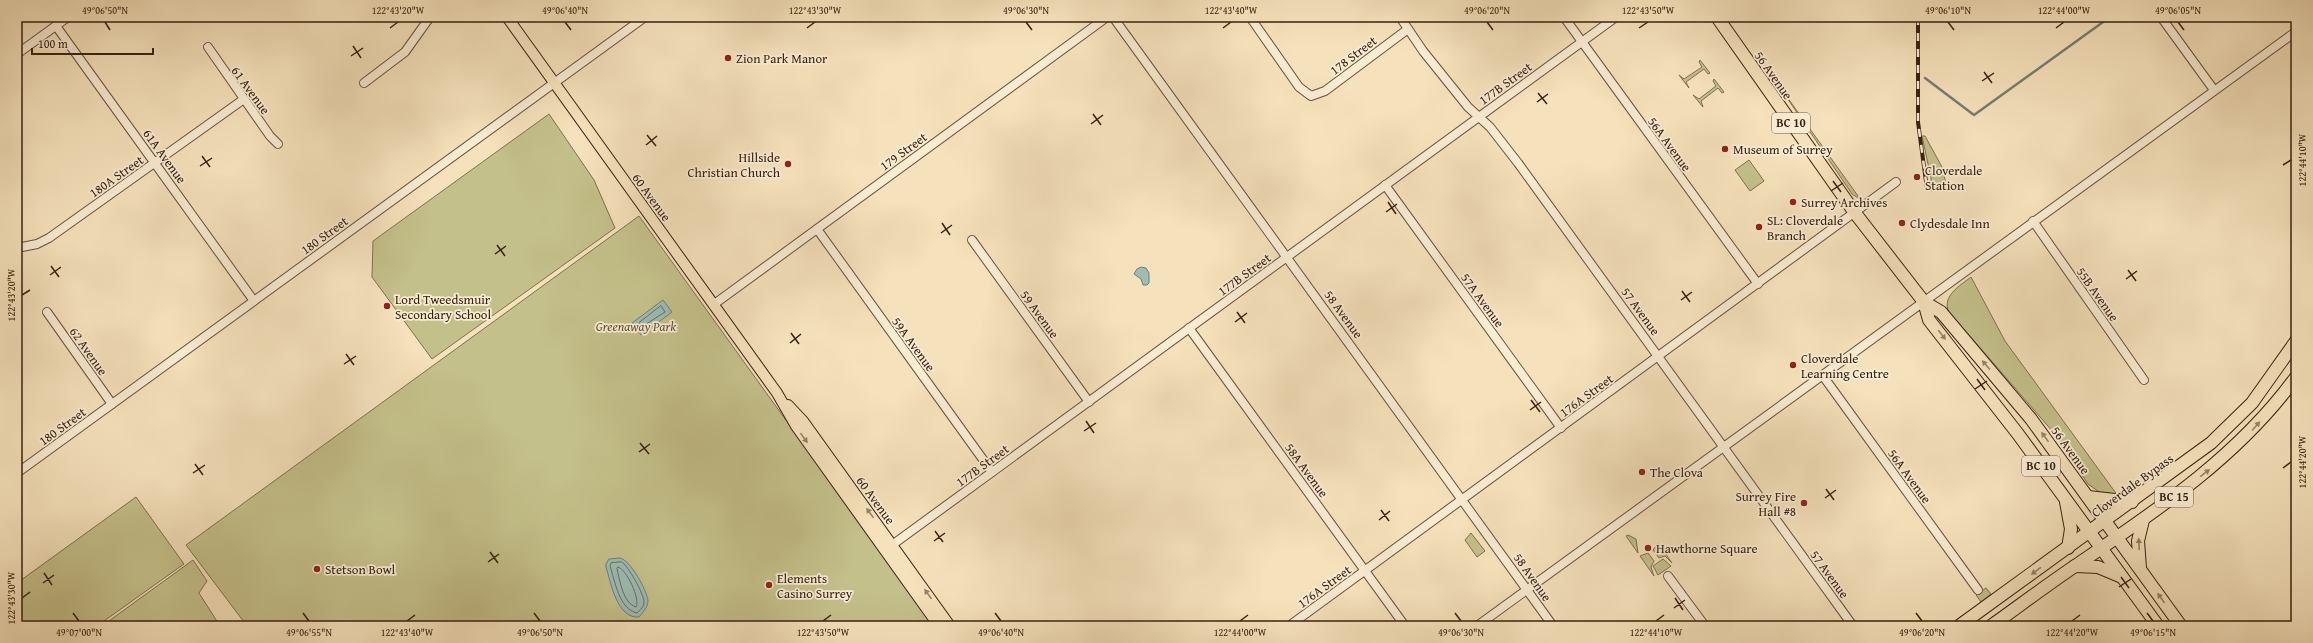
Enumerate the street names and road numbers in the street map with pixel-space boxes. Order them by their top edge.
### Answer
street label: 178 Street [1326,31,1381,79]
street label: 56 Avenue [1750,47,1797,103]
street label: 177B Street [1475,57,1536,109]
street label: 61 Avenue [227,62,275,118]
street label: 56A Avenue [1643,113,1696,175]
road number: BC 10 [1772,113,1810,133]
street label: 61A Avenue [138,125,191,187]
street label: 179 Street [876,127,931,175]
street label: 180A Street [85,150,148,202]
street label: 60 Avenue [628,169,676,225]
street label: 180 Street [297,211,352,259]
street label: 177B Street [1214,248,1275,300]
street label: 55B Avenue [2072,263,2123,325]
street label: 57A Avenue [1456,269,1509,331]
street label: 57 Avenue [1617,283,1665,339]
street label: 59 Avenue [1016,286,1064,342]
street label: 58 Avenue [1320,286,1368,342]
street label: 59A Avenue [887,313,940,375]
street label: 62 Avenue [65,323,112,379]
street label: 176A Street [1555,369,1617,421]
street label: 180 Street [35,402,90,450]
street label: 56 Avenue [2047,422,2095,478]
street label: 177B Street [952,439,1013,491]
street label: 58A Avenue [1280,439,1333,501]
street label: 56A Avenue [1883,445,1936,507]
street label: Cloverdale Bypass [2087,449,2177,522]
road number: BC 10 [2022,456,2060,476]
street label: 60 Avenue [852,472,900,528]
road number: BC 15 [2155,487,2193,507]
street label: 57 Avenue [1806,546,1854,602]
street label: 58 Avenue [1509,549,1556,605]
street label: 176A Street [1293,560,1355,612]

